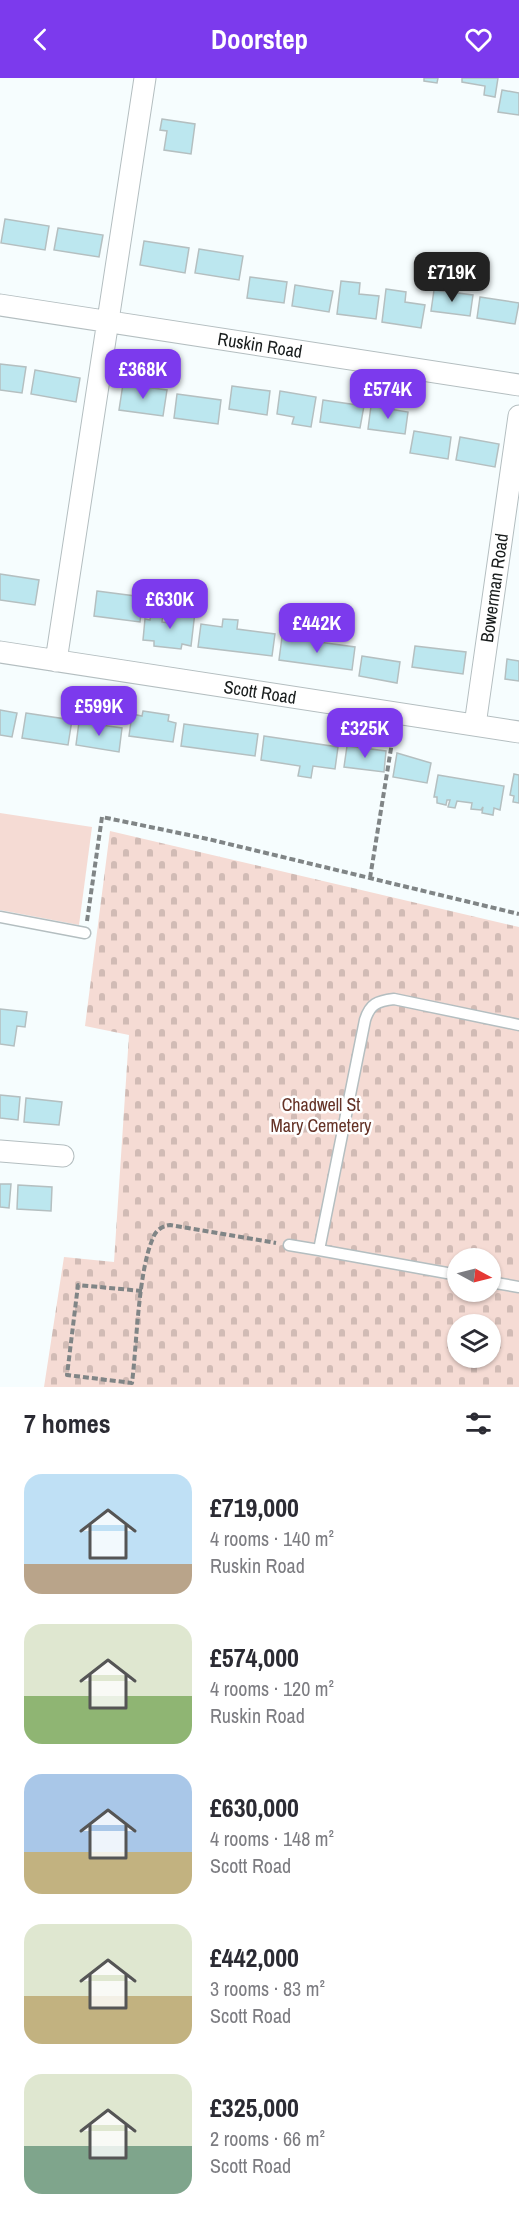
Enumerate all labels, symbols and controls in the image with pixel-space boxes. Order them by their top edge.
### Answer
text: Doorstep [211,21,308,57]
icon: back [24,23,57,56]
icon: heart [462,23,495,56]
pin: £719K [410,252,494,303]
text: £719K [428,258,476,285]
street label: Ruskin Road [216,326,304,364]
pin: £368K [101,349,185,400]
text: £368K [119,355,167,382]
pin: £574K [346,369,430,420]
text: £574K [364,375,412,402]
street label: Bowerman Road [474,532,514,644]
pin: £630K [128,579,212,630]
text: £630K [146,585,194,612]
pin: £442K [275,603,359,654]
text: £442K [293,609,341,636]
street label: Scott Road [222,674,298,710]
pin: £599K [57,686,141,737]
text: £599K [75,692,123,719]
pin: £325K [323,708,407,759]
text: £325K [341,714,389,741]
park label: Chadwell St Mary Cemetery [271,1092,372,1138]
north arrow [447,1248,501,1302]
map controls [447,1248,501,1368]
button: layers [447,1314,501,1368]
text: 7 homes [24,1406,111,1441]
icon: filters [462,1407,495,1440]
text: £719,000 [210,1490,299,1525]
icon: home [72,1498,144,1570]
text: 4 rooms · 140 m² [210,1525,334,1552]
text: Ruskin Road [210,1552,305,1579]
text: £574,000 [210,1640,299,1675]
icon: home [72,1648,144,1720]
text: 4 rooms · 120 m² [210,1675,334,1702]
text: Ruskin Road [210,1702,305,1729]
text: £630,000 [210,1790,299,1825]
icon: home [72,1798,144,1870]
text: 4 rooms · 148 m² [210,1825,334,1852]
text: Scott Road [210,1852,291,1879]
text: £442,000 [210,1940,299,1975]
icon: home [72,1948,144,2020]
text: 3 rooms · 83 m² [210,1975,325,2002]
text: Scott Road [210,2002,291,2029]
text: £325,000 [210,2090,299,2125]
icon: home [72,2098,144,2170]
text: 2 rooms · 66 m² [210,2125,325,2152]
text: Scott Road [210,2152,291,2179]

